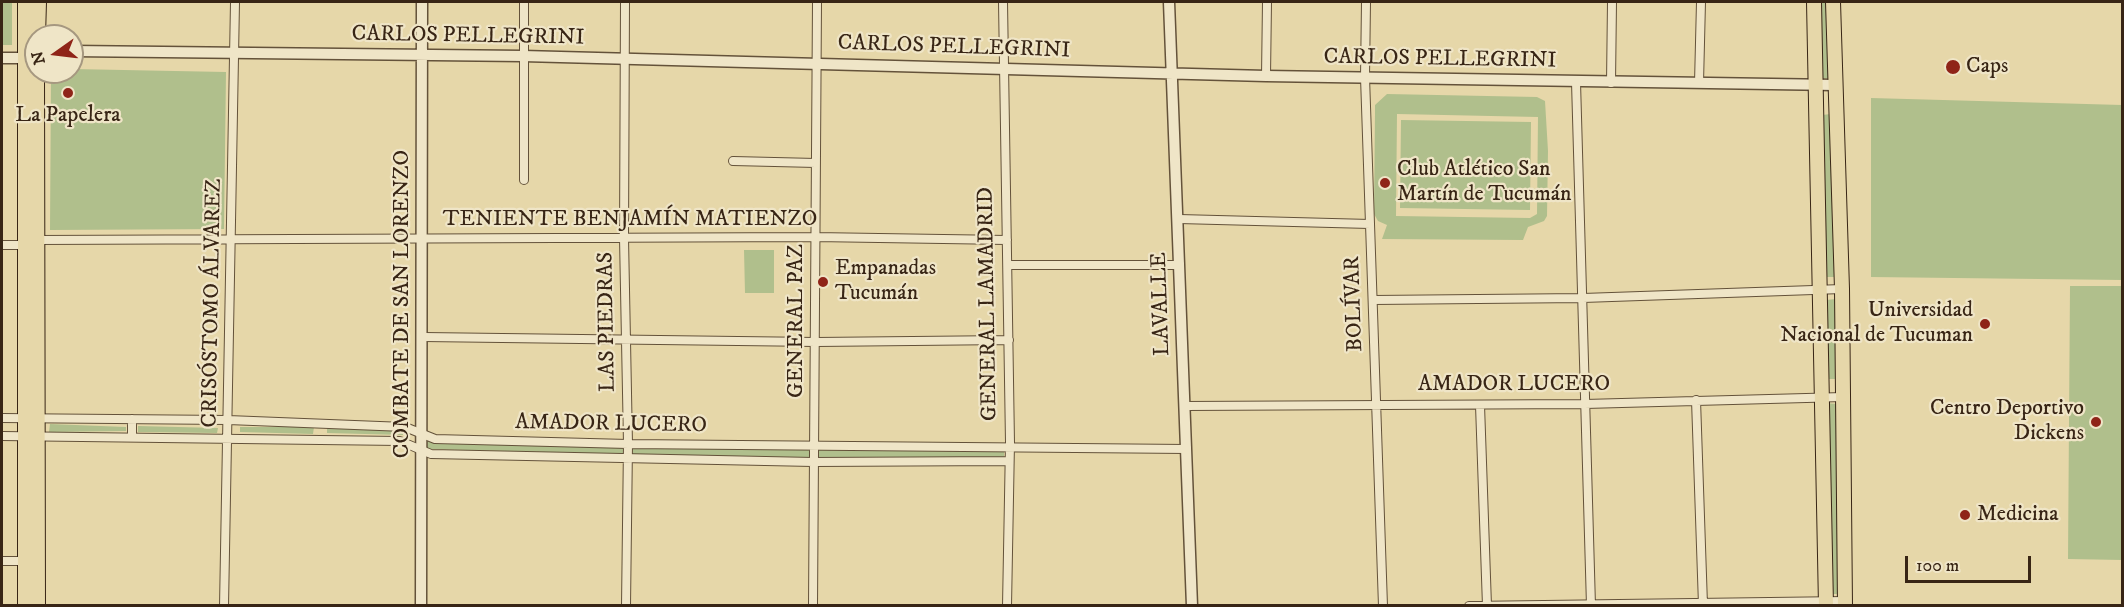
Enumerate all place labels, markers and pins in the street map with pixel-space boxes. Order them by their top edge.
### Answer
place label: Caps [1966,54,2008,80]
marker: Caps [1944,58,1962,76]
marker: La Papelera [61,86,75,100]
place label: La Papelera [15,103,121,129]
place label: Club Atlético San Martín de Tucumán [1397,157,1572,208]
marker: Club Atlético San Martín de Tucumán [1378,176,1392,190]
place label: Empanadas Tucumán [835,256,936,308]
marker: Empanadas Tucumán [816,275,830,289]
place label: Universidad Nacional de Tucuman [1780,298,1973,350]
marker: Universidad Nacional de Tucuman [1978,317,1992,331]
place label: Centro Deportivo Dickens [1930,396,2084,448]
marker: Centro Deportivo Dickens [2089,415,2103,429]
place label: Medicina [1977,502,2059,528]
marker: Medicina [1958,508,1972,522]

